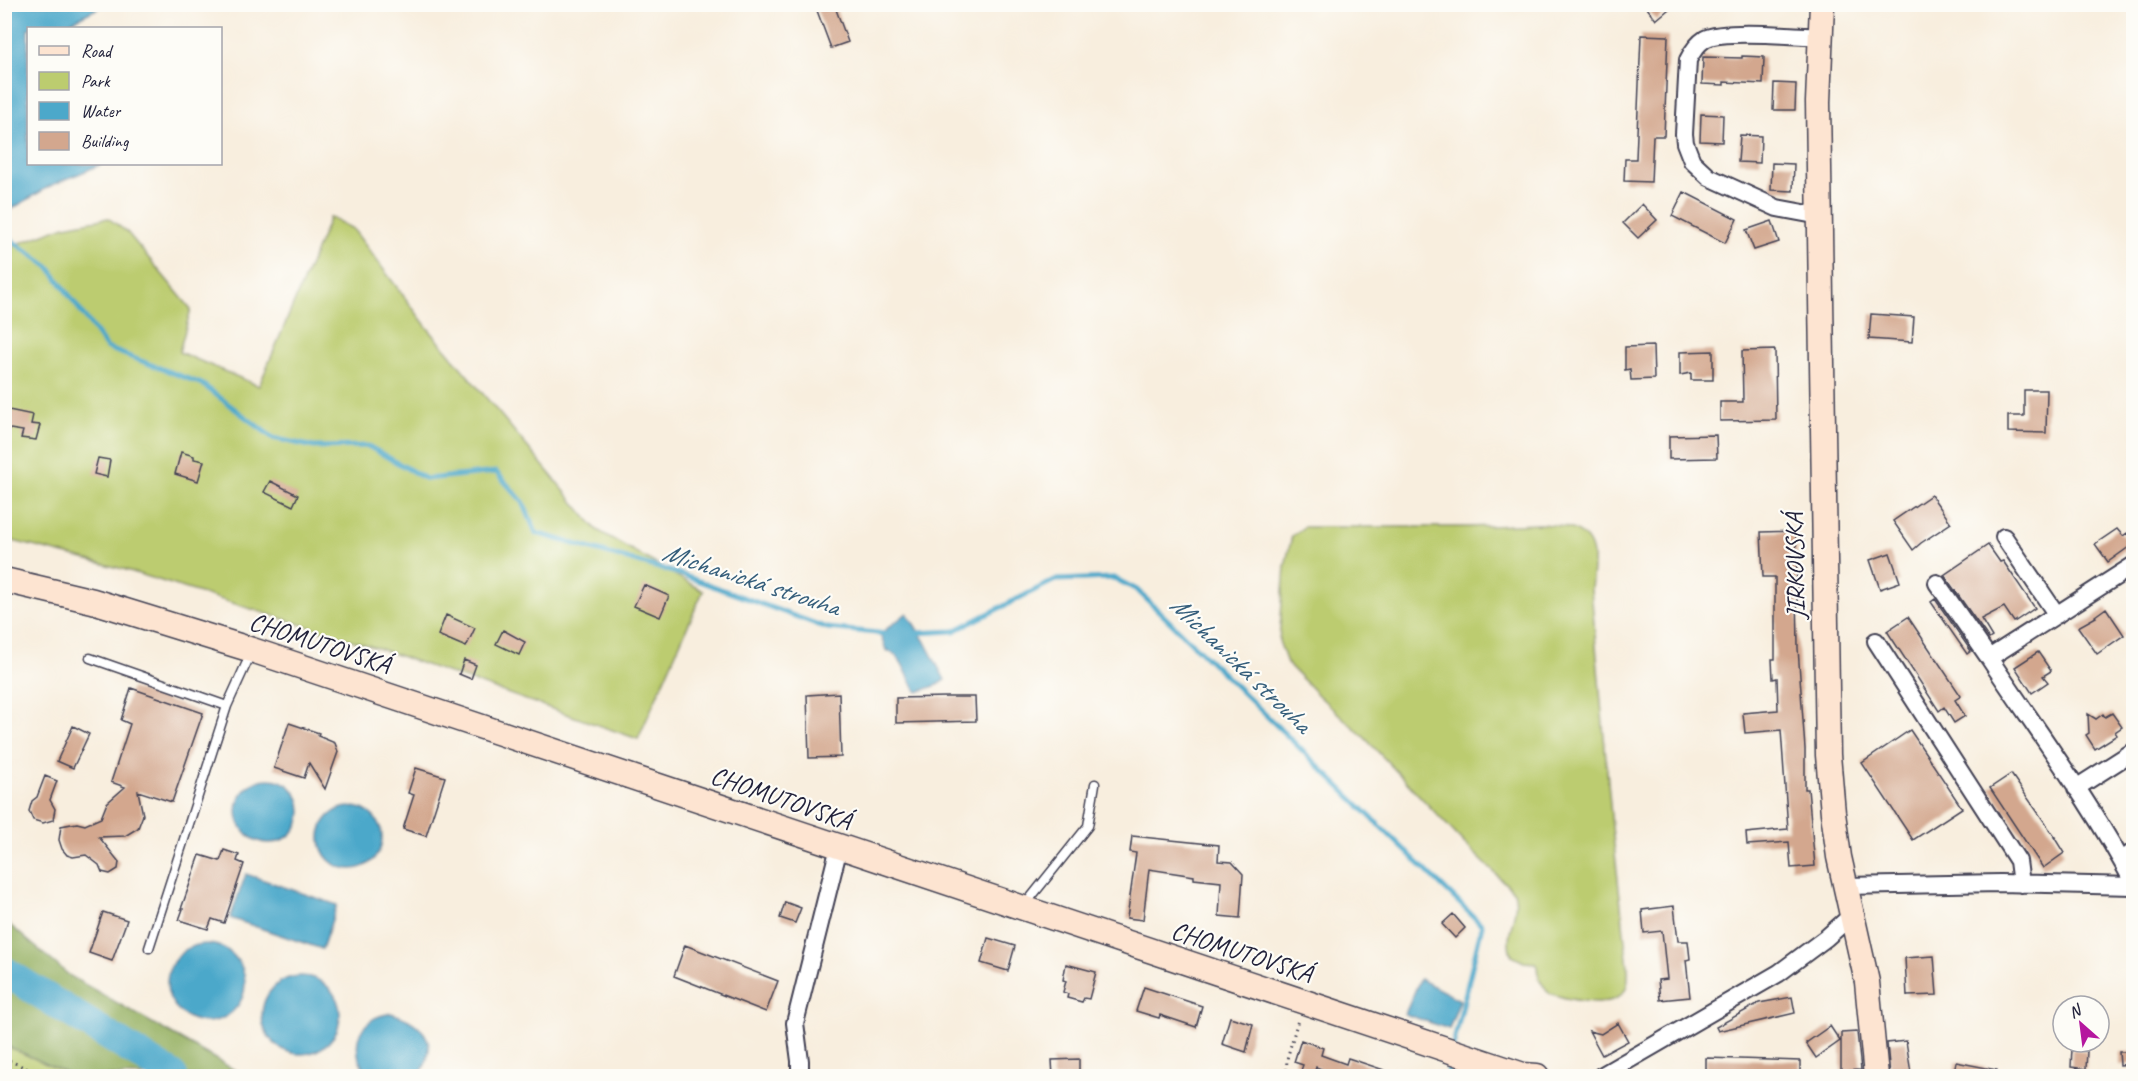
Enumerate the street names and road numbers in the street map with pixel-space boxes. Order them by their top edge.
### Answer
street label: JIRKOVSKÁ [1778,510,1812,622]
street label: CHOMUTOVSKÁ [245,605,398,682]
street label: CHOMUTOVSKÁ [706,759,858,838]
street label: CHOMUTOVSKÁ [1167,914,1320,991]

